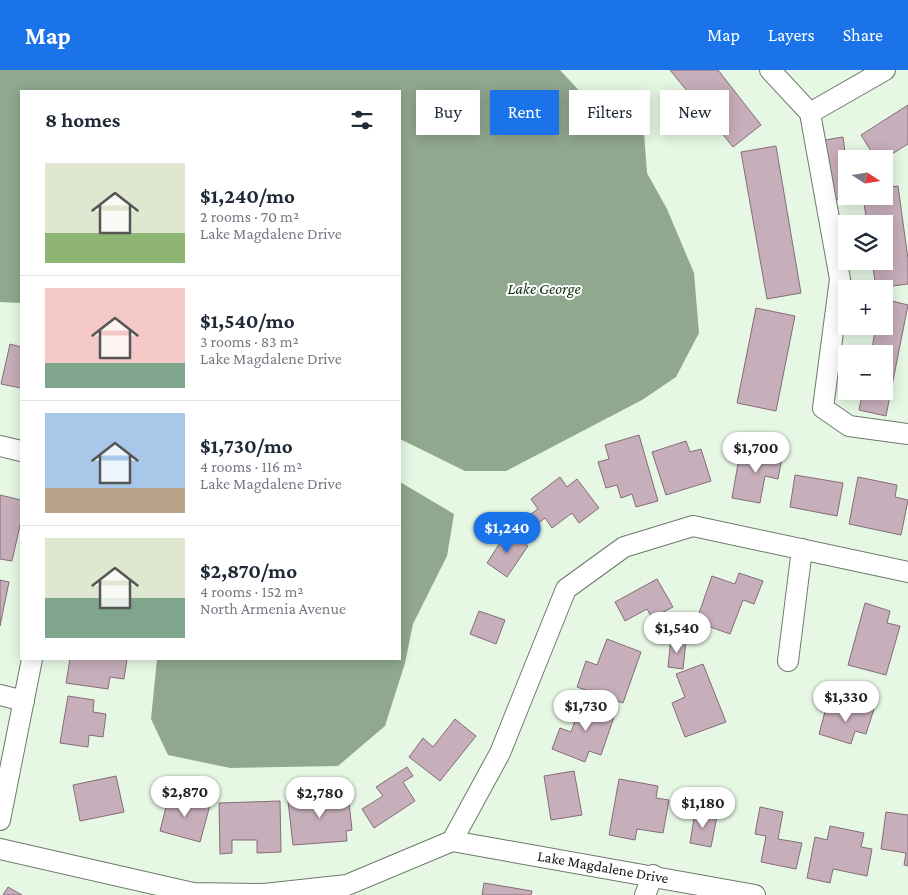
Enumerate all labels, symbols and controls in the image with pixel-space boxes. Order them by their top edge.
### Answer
text: Map [25,22,71,49]
text: Map [707,25,740,45]
text: Layers [768,25,815,45]
text: Share [843,25,883,45]
chip: Buy [416,90,480,135]
chip: Rent [490,90,559,135]
chip: Filters [569,90,650,135]
chip: New [660,90,729,135]
icon: filters [348,106,376,134]
text: 8 homes [45,108,120,132]
north arrow [838,150,892,205]
map controls [838,150,893,400]
icon: home [85,183,145,243]
text: $1,240/mo [200,184,295,208]
text: 2 rooms · 70 m² [200,208,299,225]
button: layers [838,215,893,270]
text: Lake Magdalene Drive [200,225,342,242]
water label: Lake George [508,280,580,298]
button: + [838,280,893,335]
icon: home [85,308,145,368]
text: $1,540/mo [200,309,295,333]
text: 3 rooms · 83 m² [200,333,299,350]
button: − [838,345,893,400]
text: Lake Magdalene Drive [200,350,342,367]
pin: $1,700 [715,432,797,474]
icon: home [85,433,145,493]
text: $1,730/mo [200,434,293,458]
text: $1,700 [734,439,779,456]
text: 4 rooms · 116 m² [200,458,302,475]
text: Lake Magdalene Drive [200,475,342,492]
pin: $1,240 [466,512,548,554]
text: $1,240 [485,519,529,536]
icon: home [85,558,145,618]
text: $2,870/mo [200,559,297,583]
text: 4 rooms · 152 m² [200,583,304,600]
text: North Armenia Avenue [200,600,346,617]
pin: $1,540 [636,612,718,654]
text: $1,540 [655,619,699,636]
pin: $1,330 [805,680,887,723]
text: $1,330 [824,688,868,705]
pin: $1,730 [545,690,627,732]
text: $1,730 [564,697,608,714]
pin: $2,870 [144,776,226,818]
pin: $2,780 [279,776,361,819]
text: $2,870 [162,783,208,800]
text: $2,780 [297,784,343,801]
pin: $1,180 [662,786,744,829]
text: $1,180 [681,794,725,811]
street label: Lake Magdalene Drive [536,848,670,887]

